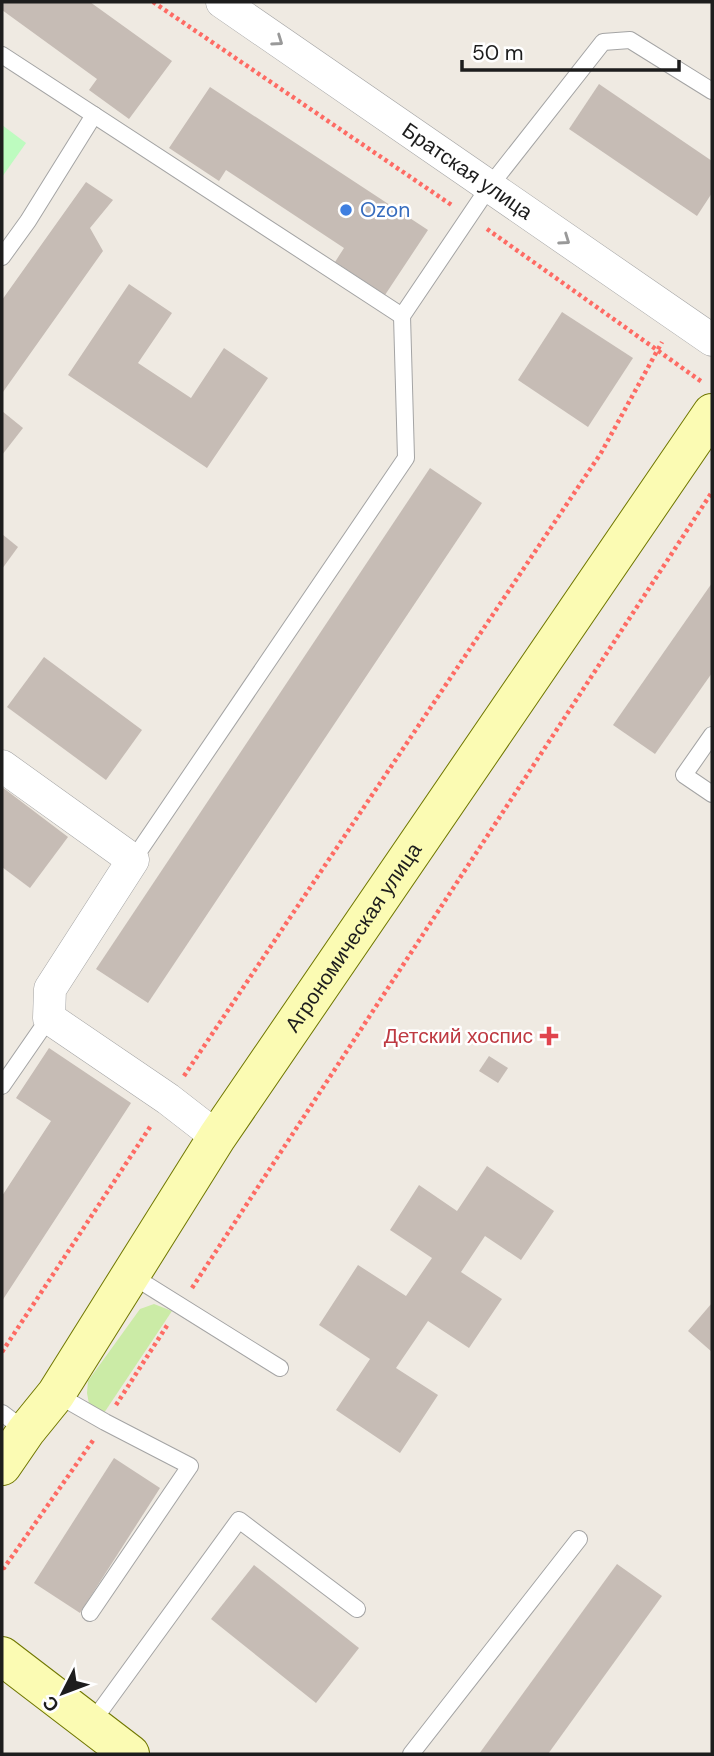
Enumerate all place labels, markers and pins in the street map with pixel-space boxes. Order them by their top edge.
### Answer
place label: Ozon [360,196,410,224]
marker: Ozon [338,202,354,218]
place label: Детский хоспис [384,1022,533,1050]
marker: Детский хоспис [539,1026,559,1046]

